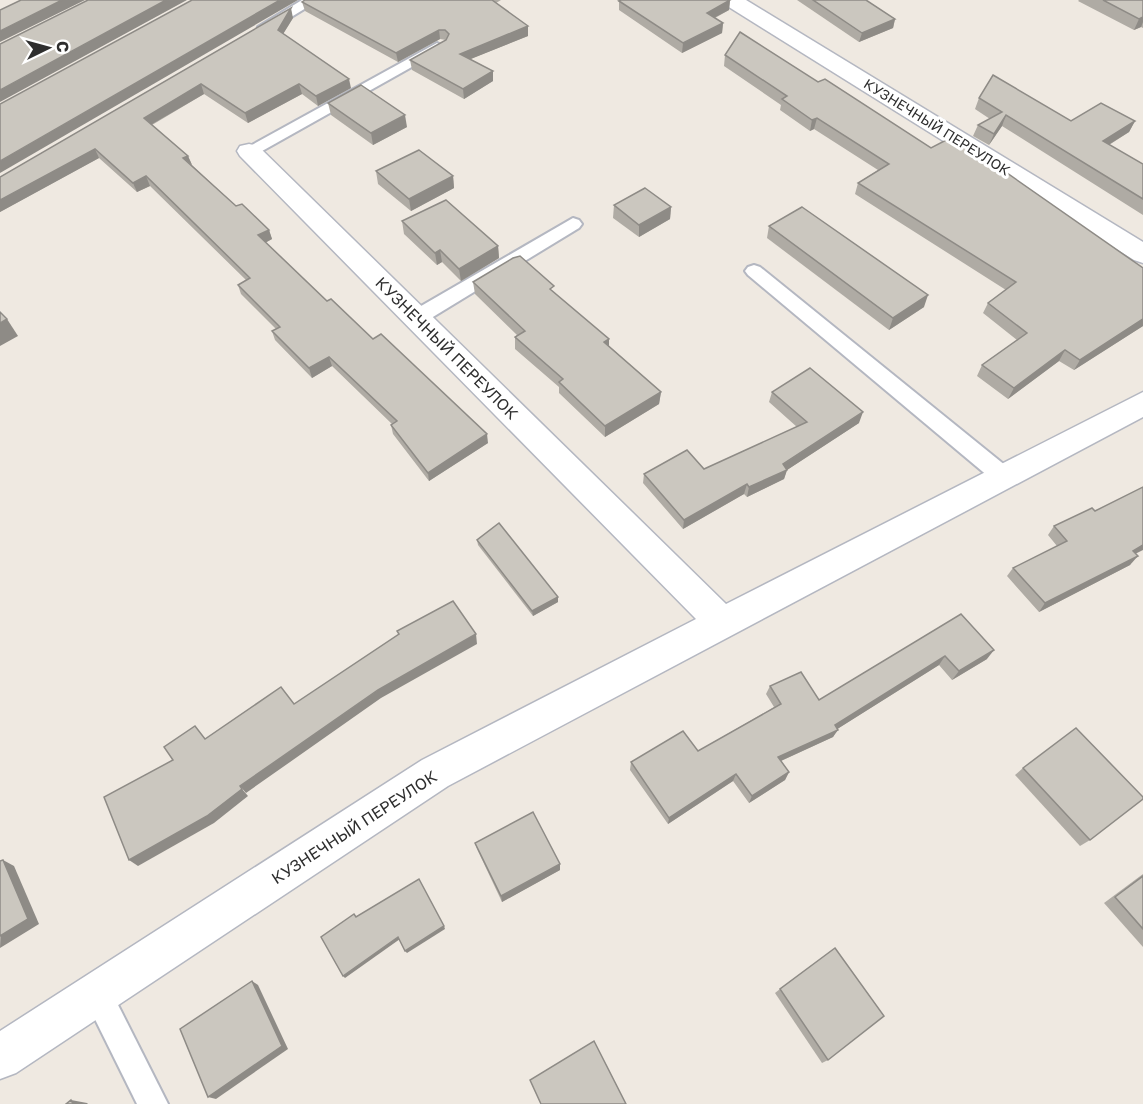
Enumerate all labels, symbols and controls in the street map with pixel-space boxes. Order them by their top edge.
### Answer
north arrow [18,18,78,78]
text: С [52,40,73,53]
street label: КУЗНЕЧНЫЙ ПЕРЕУЛОК [861,75,1014,179]
street label: КУЗНЕЧНЫЙ ПЕРЕУЛОК [372,273,522,423]
street label: КУЗНЕЧНЫЙ ПЕРЕУЛОК [267,766,441,888]

